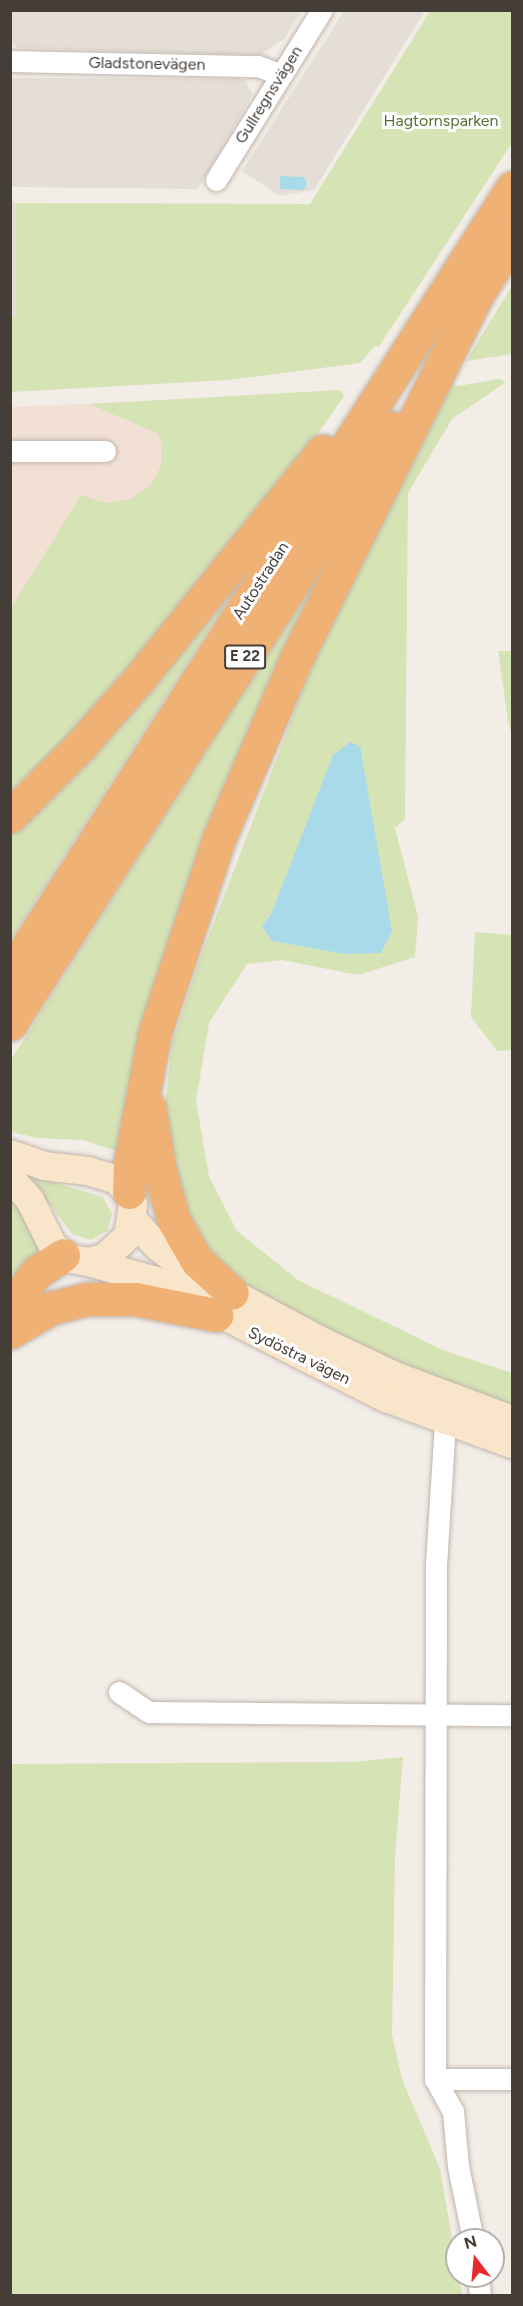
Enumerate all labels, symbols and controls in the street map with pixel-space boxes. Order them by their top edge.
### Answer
street label: Gullregnsvägen [231,43,307,147]
street label: Gladstonevägen [88,53,206,75]
park label: Hagtornsparken [384,111,498,131]
street label: Autostradan [229,539,293,623]
road number: E 22 [224,645,266,669]
street label: Sydöstra vägen [245,1323,353,1389]
north arrow [445,2228,505,2288]
text: N [462,2231,479,2253]

